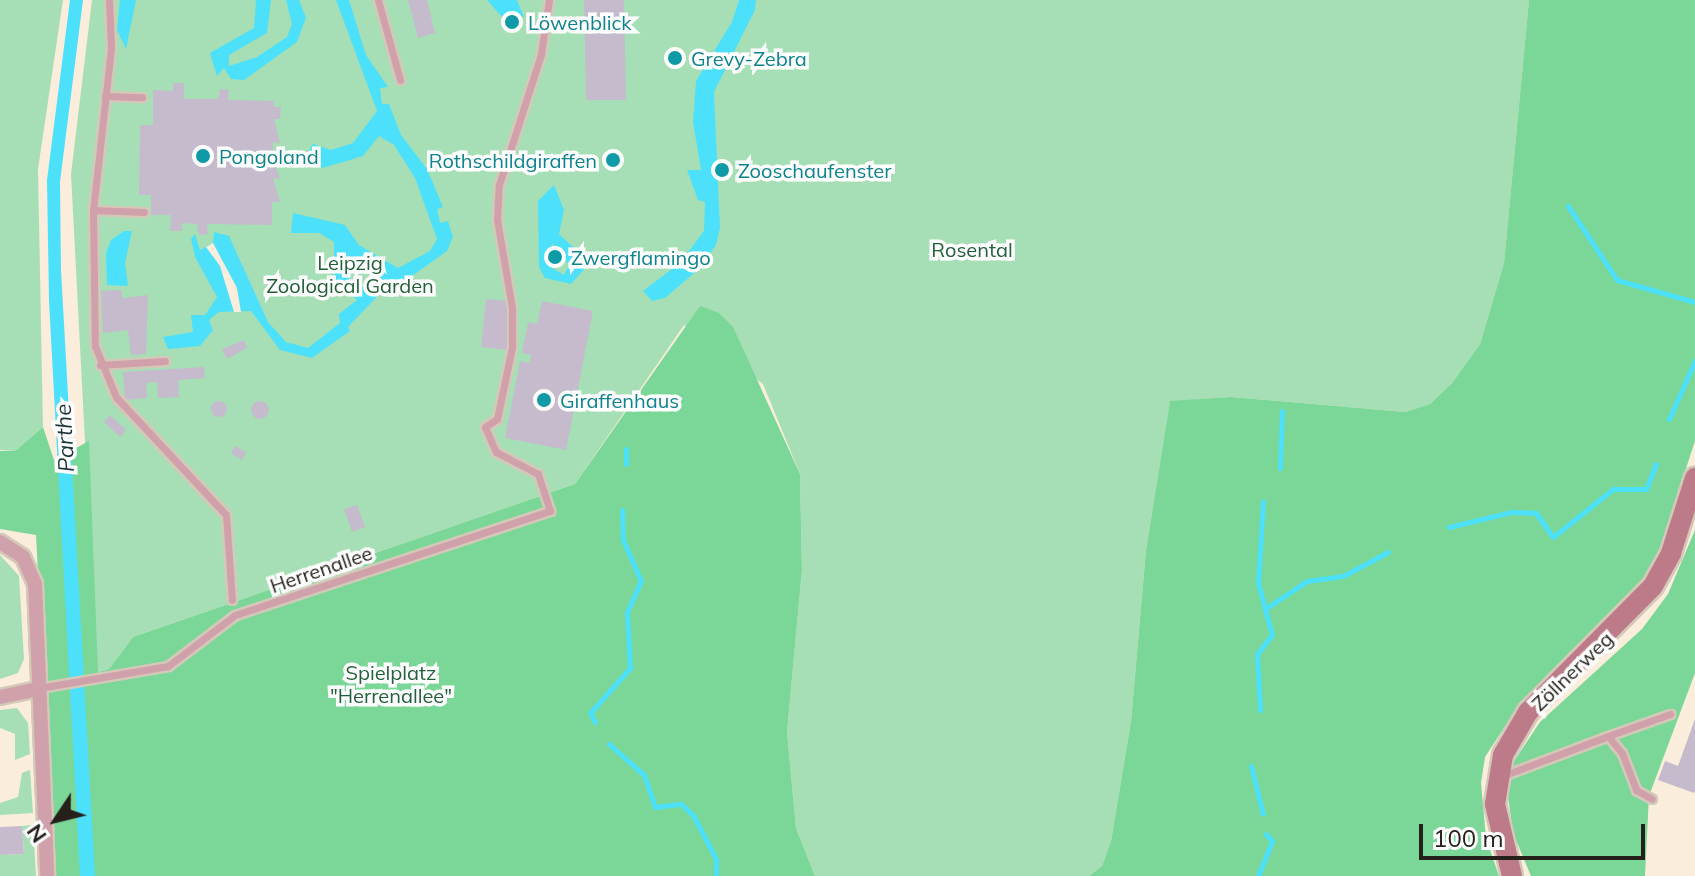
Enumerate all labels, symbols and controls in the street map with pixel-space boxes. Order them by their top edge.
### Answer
place label: Löwenblick [528,10,632,34]
marker: Löwenblick [503,13,521,31]
place label: Grevy-Zebra [691,46,807,70]
marker: Grevy-Zebra [666,49,684,67]
place label: Pongoland [219,144,319,168]
marker: Pongoland [194,147,212,165]
place label: Rothschildgiraffen [429,148,597,172]
marker: Rothschildgiraffen [604,151,622,169]
place label: Zooschaufenster [738,158,891,182]
marker: Zooschaufenster [713,161,731,179]
park label: Rosental [931,237,1013,261]
place label: Zwergflamingo [571,245,711,269]
marker: Zwergflamingo [546,248,564,266]
park label: Leipzig Zoological Garden [266,250,434,297]
place label: Giraffenhaus [560,388,679,412]
marker: Giraffenhaus [535,391,553,409]
water label: Parthe [50,403,80,473]
street label: Herrenallee [267,540,375,598]
street label: Zöllnerweg [1527,627,1617,715]
park label: Spielplatz "Herrenallee" [330,660,452,707]
north arrow [16,780,96,860]
scale bar [1423,808,1649,858]
text: N [20,819,53,849]
text: 100 m [1433,823,1504,853]

